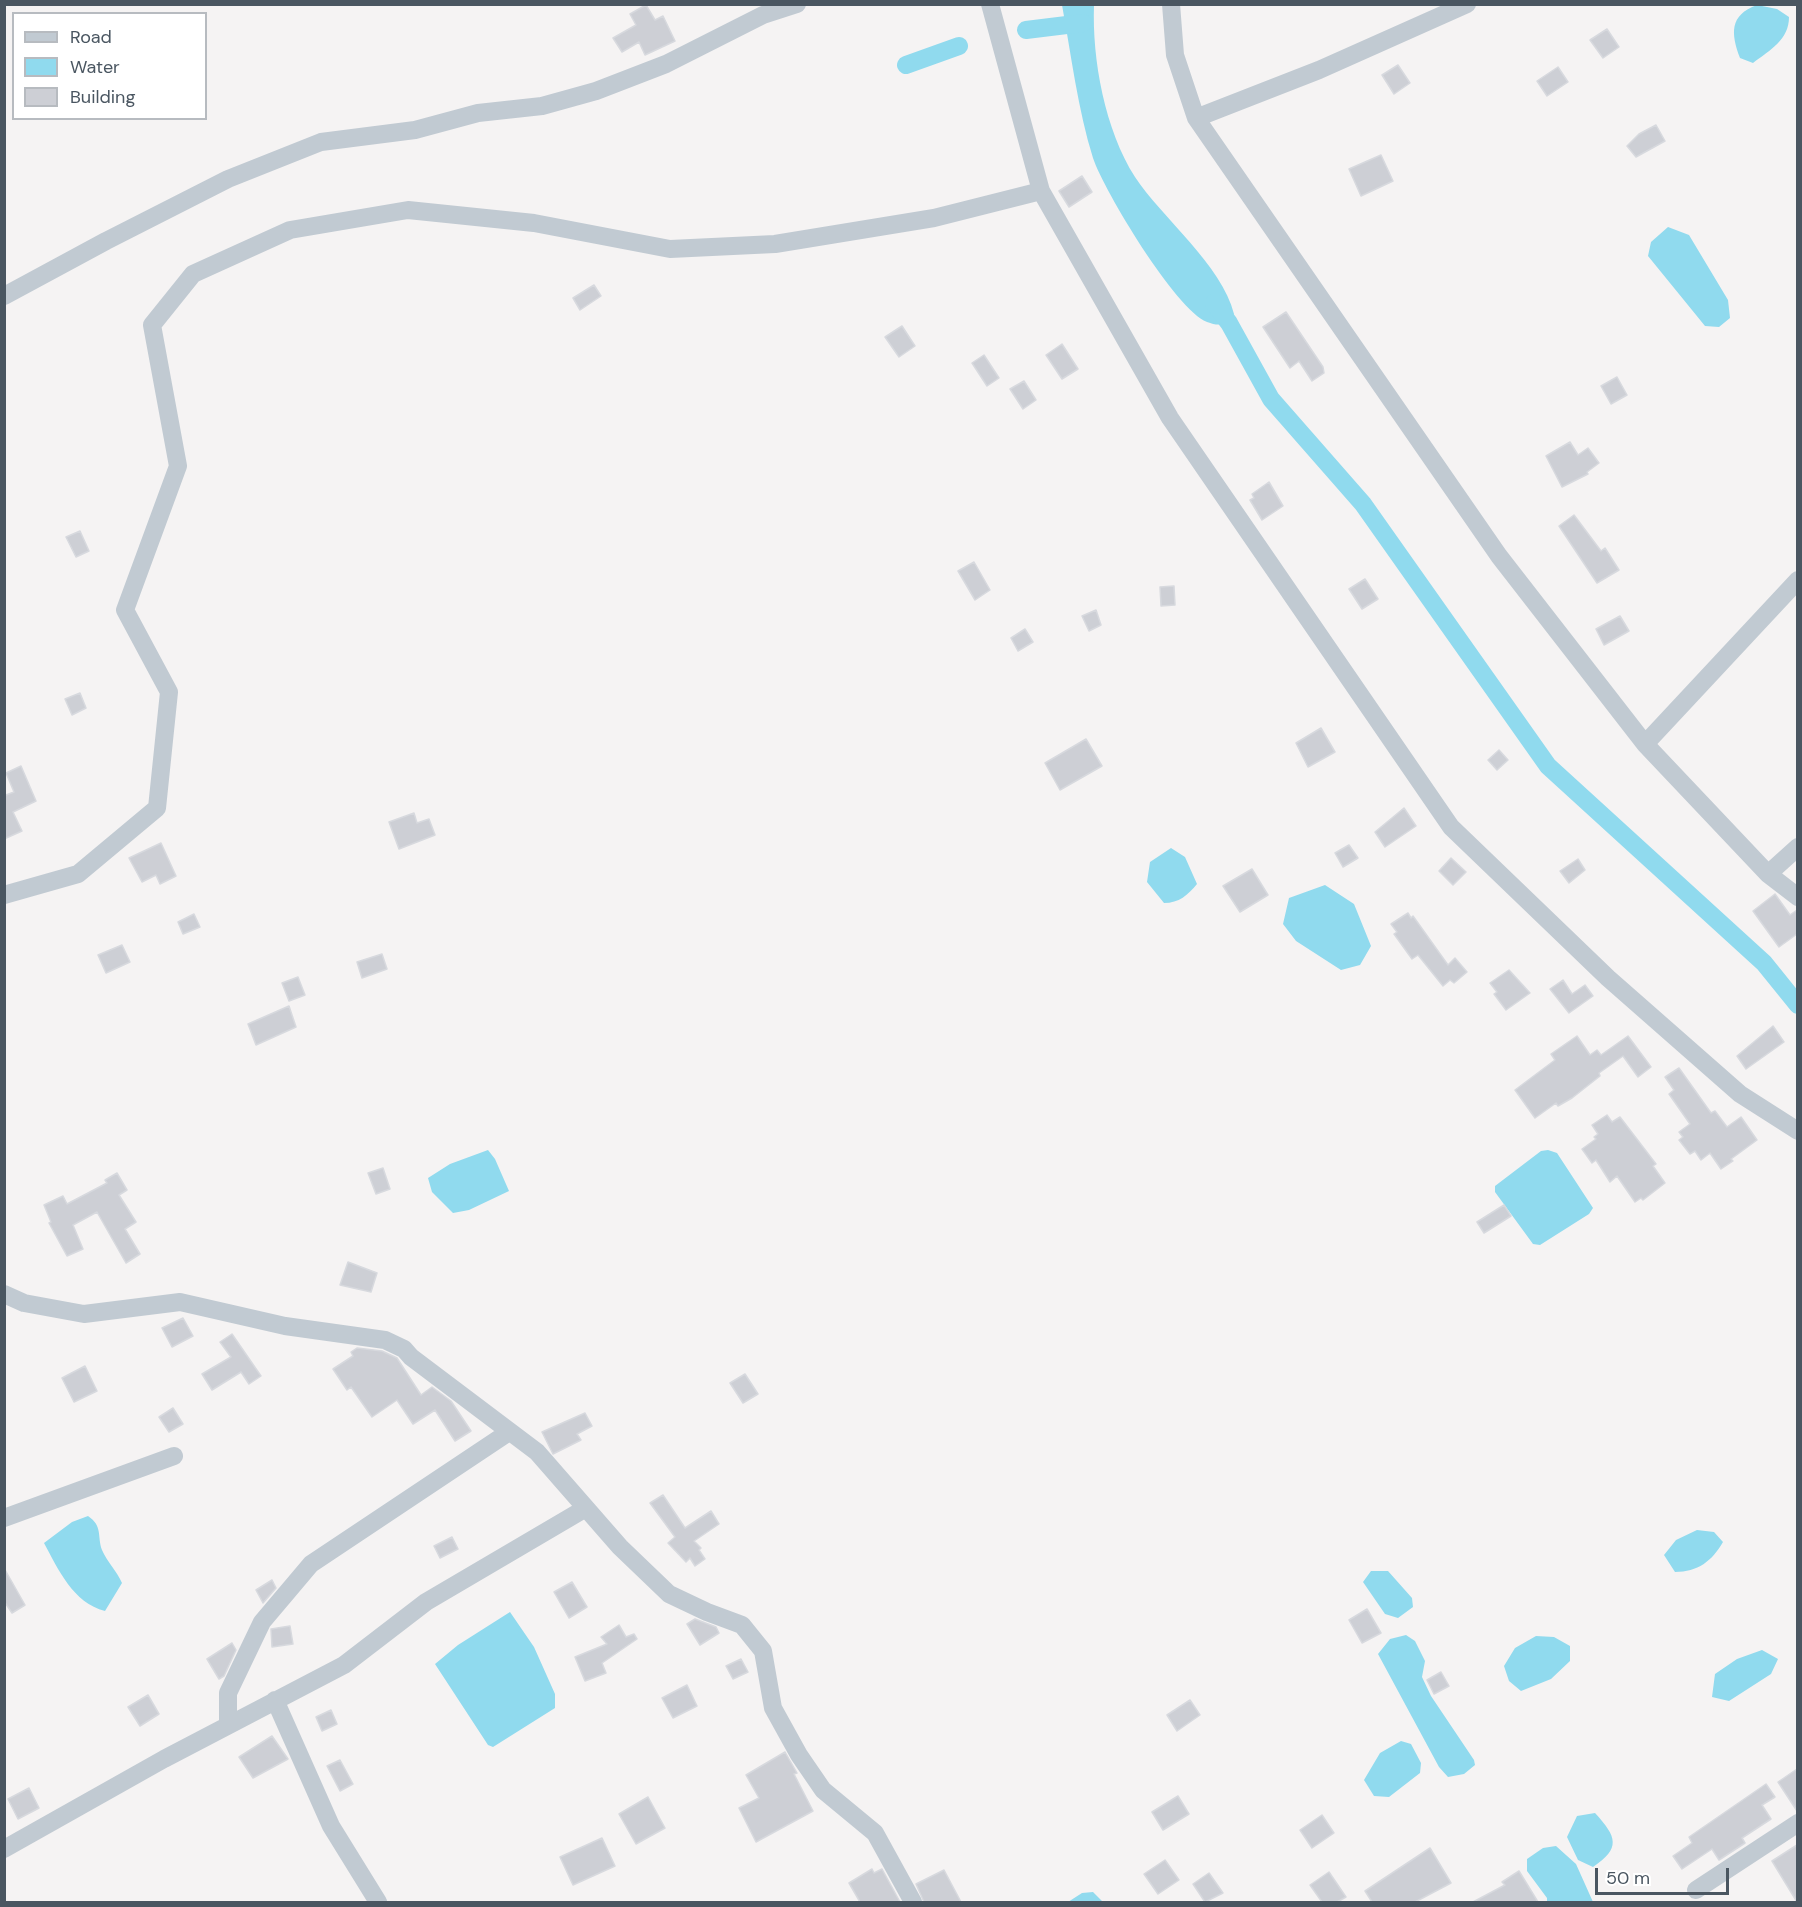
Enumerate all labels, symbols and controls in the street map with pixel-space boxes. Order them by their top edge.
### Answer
legend [12,12,207,120]
text: Road [70,25,112,49]
text: Water [70,55,120,79]
text: Building [70,85,135,109]
scale bar [1598,1856,1732,1894]
text: 50 m [1606,1866,1650,1890]

